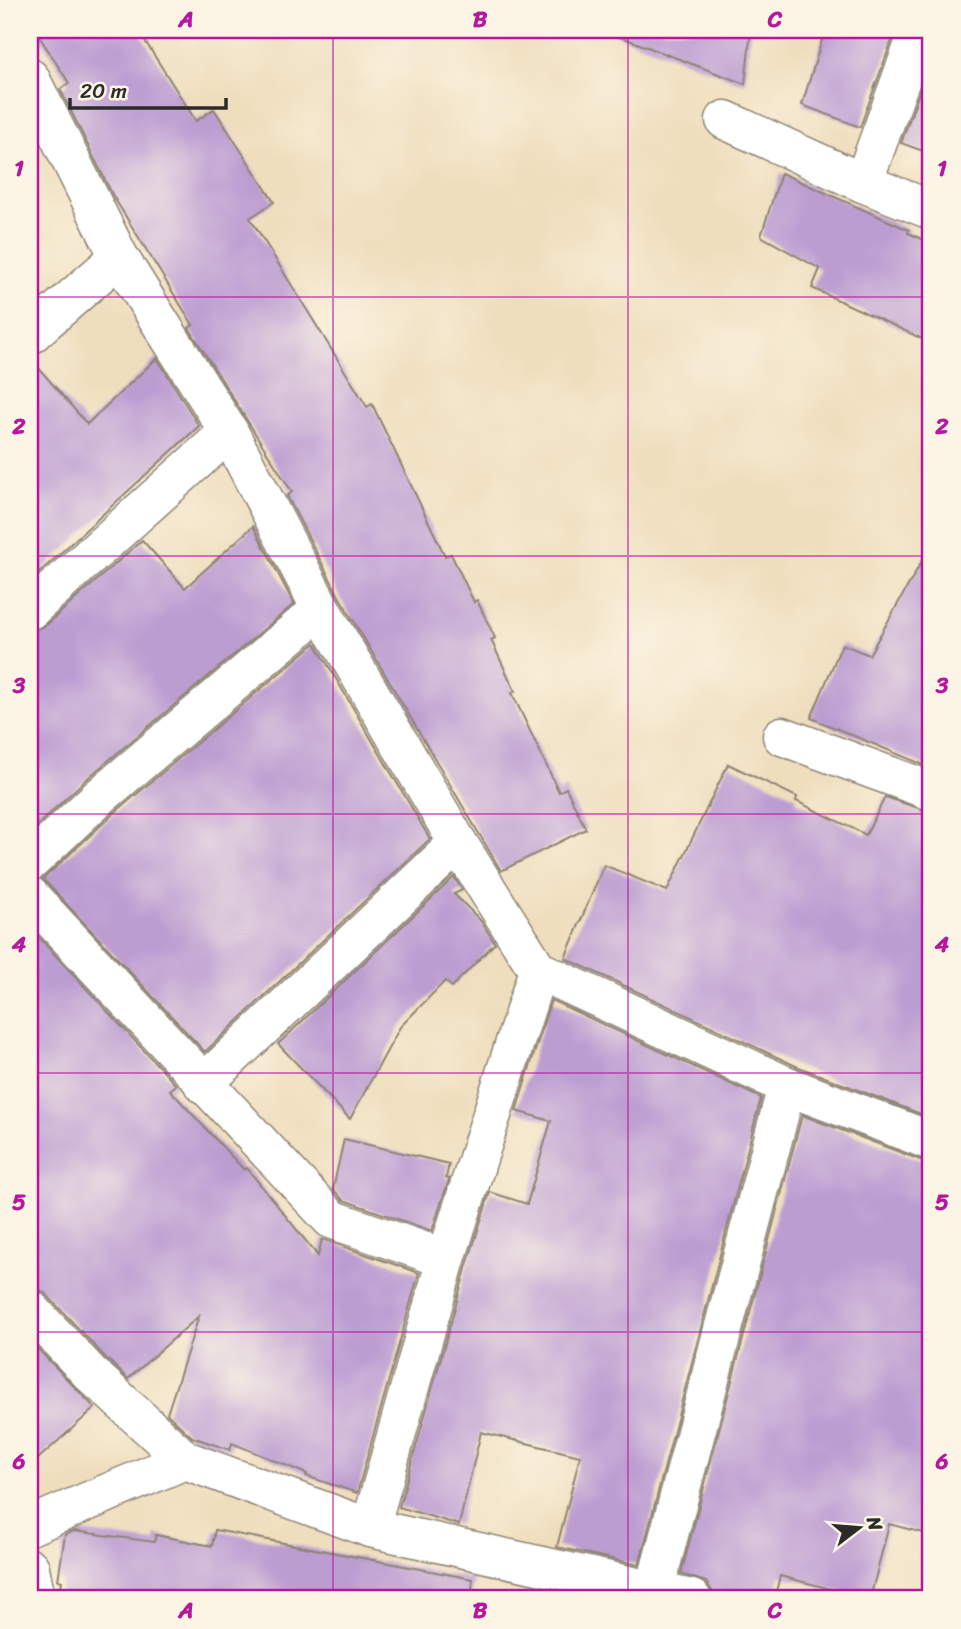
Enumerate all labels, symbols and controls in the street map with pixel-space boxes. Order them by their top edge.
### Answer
text: A [177,0,194,40]
text: B [473,0,488,40]
text: C [767,0,783,40]
scale bar [70,66,226,110]
text: 20 m [80,72,127,110]
text: 1 [14,148,24,189]
text: 1 [937,148,947,189]
text: 2 [11,406,26,447]
text: 2 [934,406,949,447]
text: 3 [12,665,26,706]
text: 3 [935,665,949,706]
text: 4 [11,924,27,965]
text: 4 [934,924,950,965]
text: 5 [12,1182,26,1223]
text: 5 [935,1182,949,1223]
text: 6 [11,1441,26,1482]
text: 6 [934,1441,949,1482]
north arrow [824,1492,894,1562]
text: N [857,1512,893,1535]
text: A [177,1590,194,1629]
text: B [473,1590,488,1629]
text: C [767,1590,783,1629]

